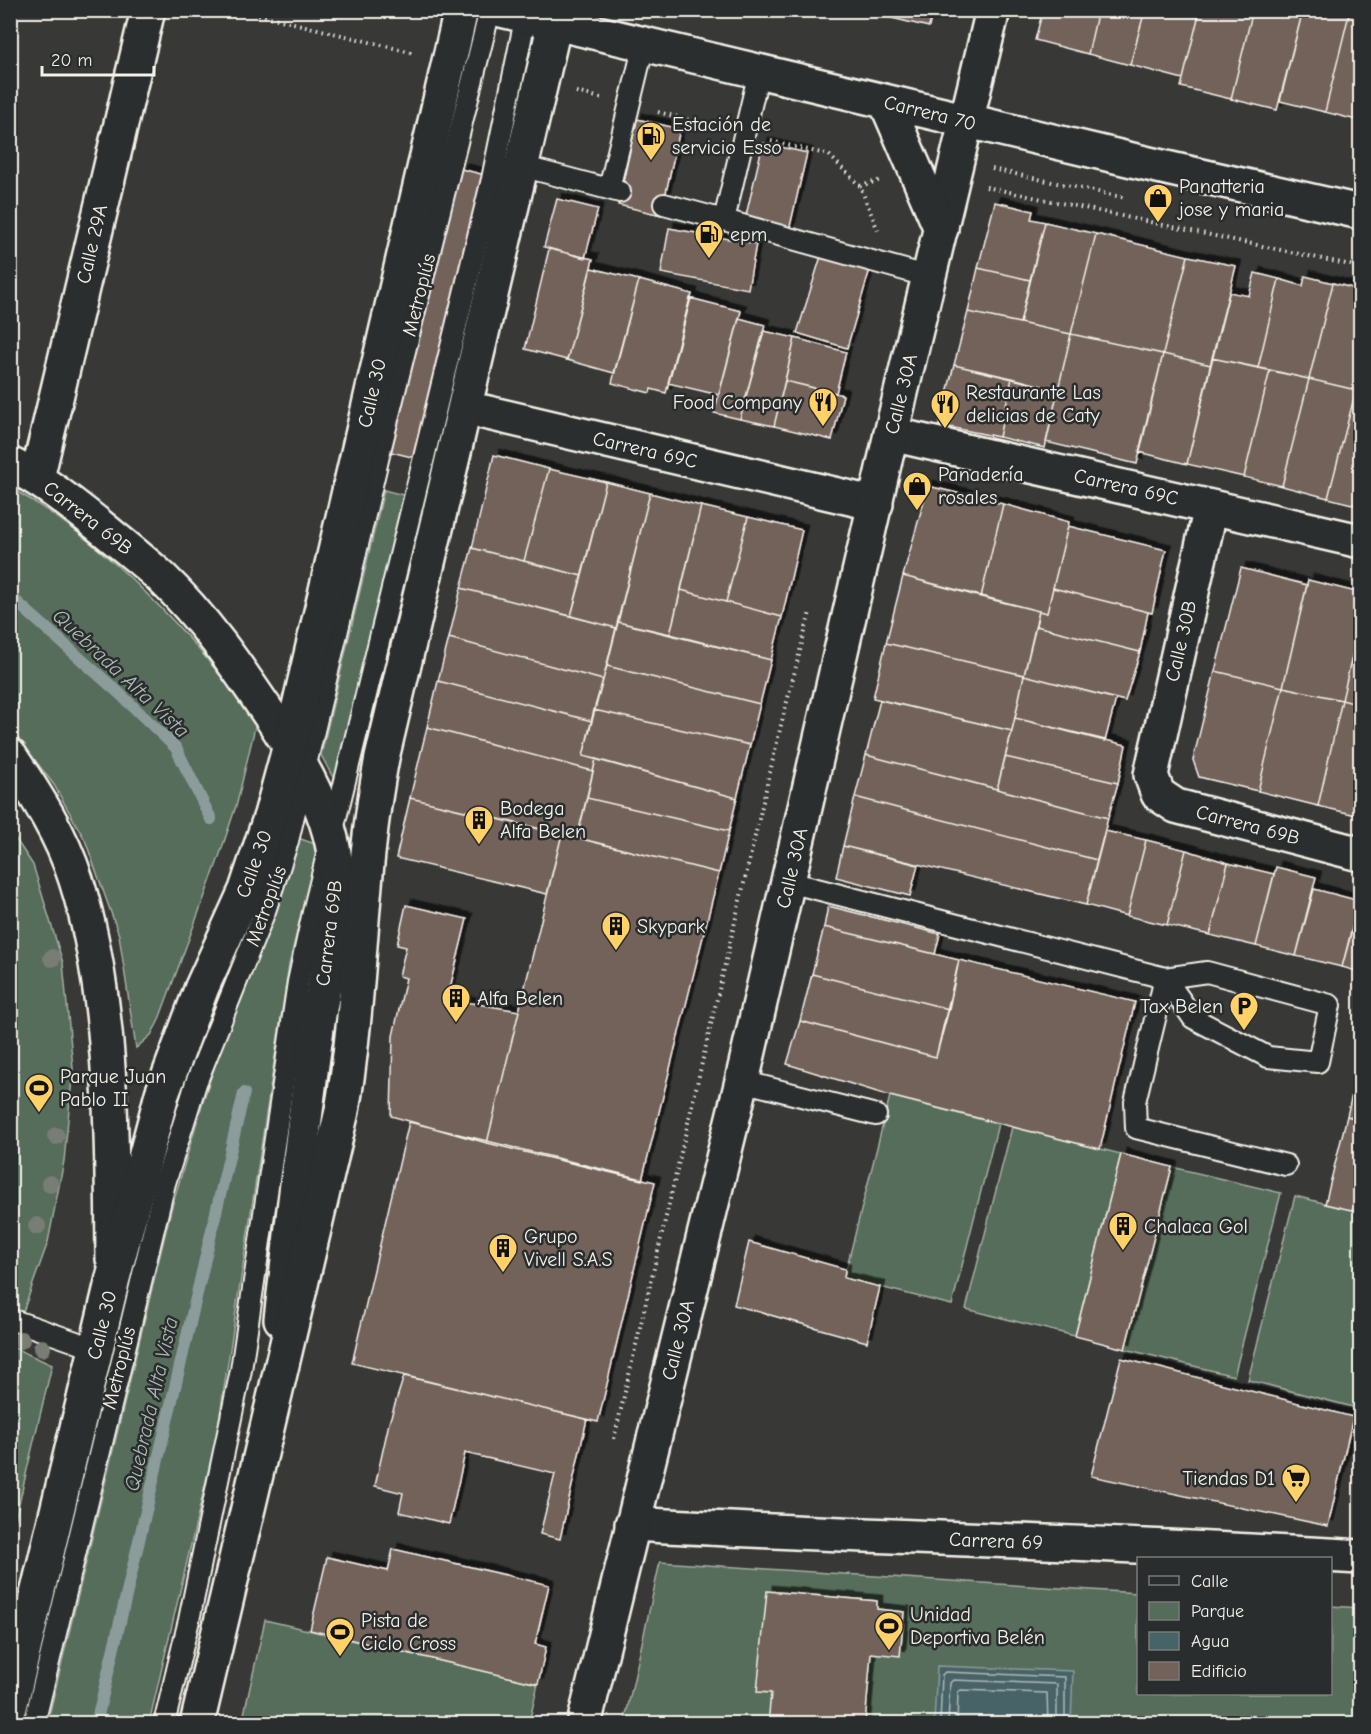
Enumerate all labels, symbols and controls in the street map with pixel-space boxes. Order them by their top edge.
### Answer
scale bar [42,39,154,77]
text: 20 m [51,50,92,71]
street label: Carrera 70 [881,90,979,136]
place label: Estación de servicio Esso [672,113,782,159]
fuel station icon: Estación de servicio Esso [635,120,667,162]
place label: Panatteria jose y maria [1177,175,1284,221]
shop icon: Panatteria jose y maria [1142,182,1174,224]
street label: Calle 29A [72,202,112,286]
fuel station icon: epm [693,218,725,260]
place label: epm [730,223,767,246]
street label: Metroplús [398,251,440,339]
street label: Calle 30A [880,351,922,437]
street label: Calle 30 [353,356,391,430]
place label: Restaurante Las delicias de Caty [966,381,1101,427]
restaurant icon: Food Company [807,386,839,428]
restaurant icon: Restaurante Las delicias de Caty [929,388,961,430]
place label: Food Company [673,391,802,414]
street label: Carrera 69C [591,427,699,473]
place label: Panadería rosales [938,463,1024,509]
street label: Carrera 69C [1072,464,1180,510]
shop icon: Panadería rosales [901,470,933,512]
street label: Carrera 69B [39,476,137,560]
street label: Calle 30B [1160,598,1202,684]
water label: Quebrada Alta Vista [48,604,194,743]
place label: Bodega Alfa Belen [500,797,586,843]
street label: Carrera 69B [1194,800,1302,850]
building icon: Bodega Alfa Belen [463,804,495,846]
street label: Calle 30A [772,825,813,911]
street label: Calle 30 [231,827,277,901]
street label: Metroplús [241,862,291,950]
street label: Carrera 69B [311,879,347,987]
building icon: Skypark [600,910,632,952]
place label: Skypark [637,915,706,938]
building icon: Alfa Belen [440,982,472,1024]
place label: Alfa Belen [477,987,563,1010]
parking icon: Tax Belen [1228,990,1260,1032]
place label: Tax Belen [1140,995,1223,1018]
place label: Parque Juan Pablo II [60,1065,166,1111]
sports icon: Parque Juan Pablo II [23,1072,55,1114]
building icon: Chalaca Gol [1107,1210,1139,1252]
place label: Chalaca Gol [1144,1215,1248,1238]
place label: Grupo Vivell S.A.S [524,1225,613,1271]
building icon: Grupo Vivell S.A.S [487,1232,519,1274]
street label: Calle 30 [82,1288,122,1362]
street label: Calle 30A [657,1297,699,1383]
water label: Quebrada Alta Vista [119,1314,183,1493]
street label: Metroplús [98,1324,140,1412]
supermarket icon: Tiendas D1 [1280,1462,1312,1504]
place label: Tiendas D1 [1183,1467,1275,1490]
street label: Carrera 69 [949,1528,1043,1554]
legend [1137,1557,1332,1695]
text: Calle [1191,1571,1228,1592]
text: Parque [1191,1601,1244,1622]
place label: Unidad Deportiva Belén [910,1603,1045,1649]
place label: Pista de Ciclo Cross [361,1609,456,1655]
sports icon: Unidad Deportiva Belén [873,1610,905,1652]
sports icon: Pista de Ciclo Cross [324,1616,356,1658]
text: Agua [1191,1631,1229,1652]
text: Edificio [1191,1661,1247,1682]

